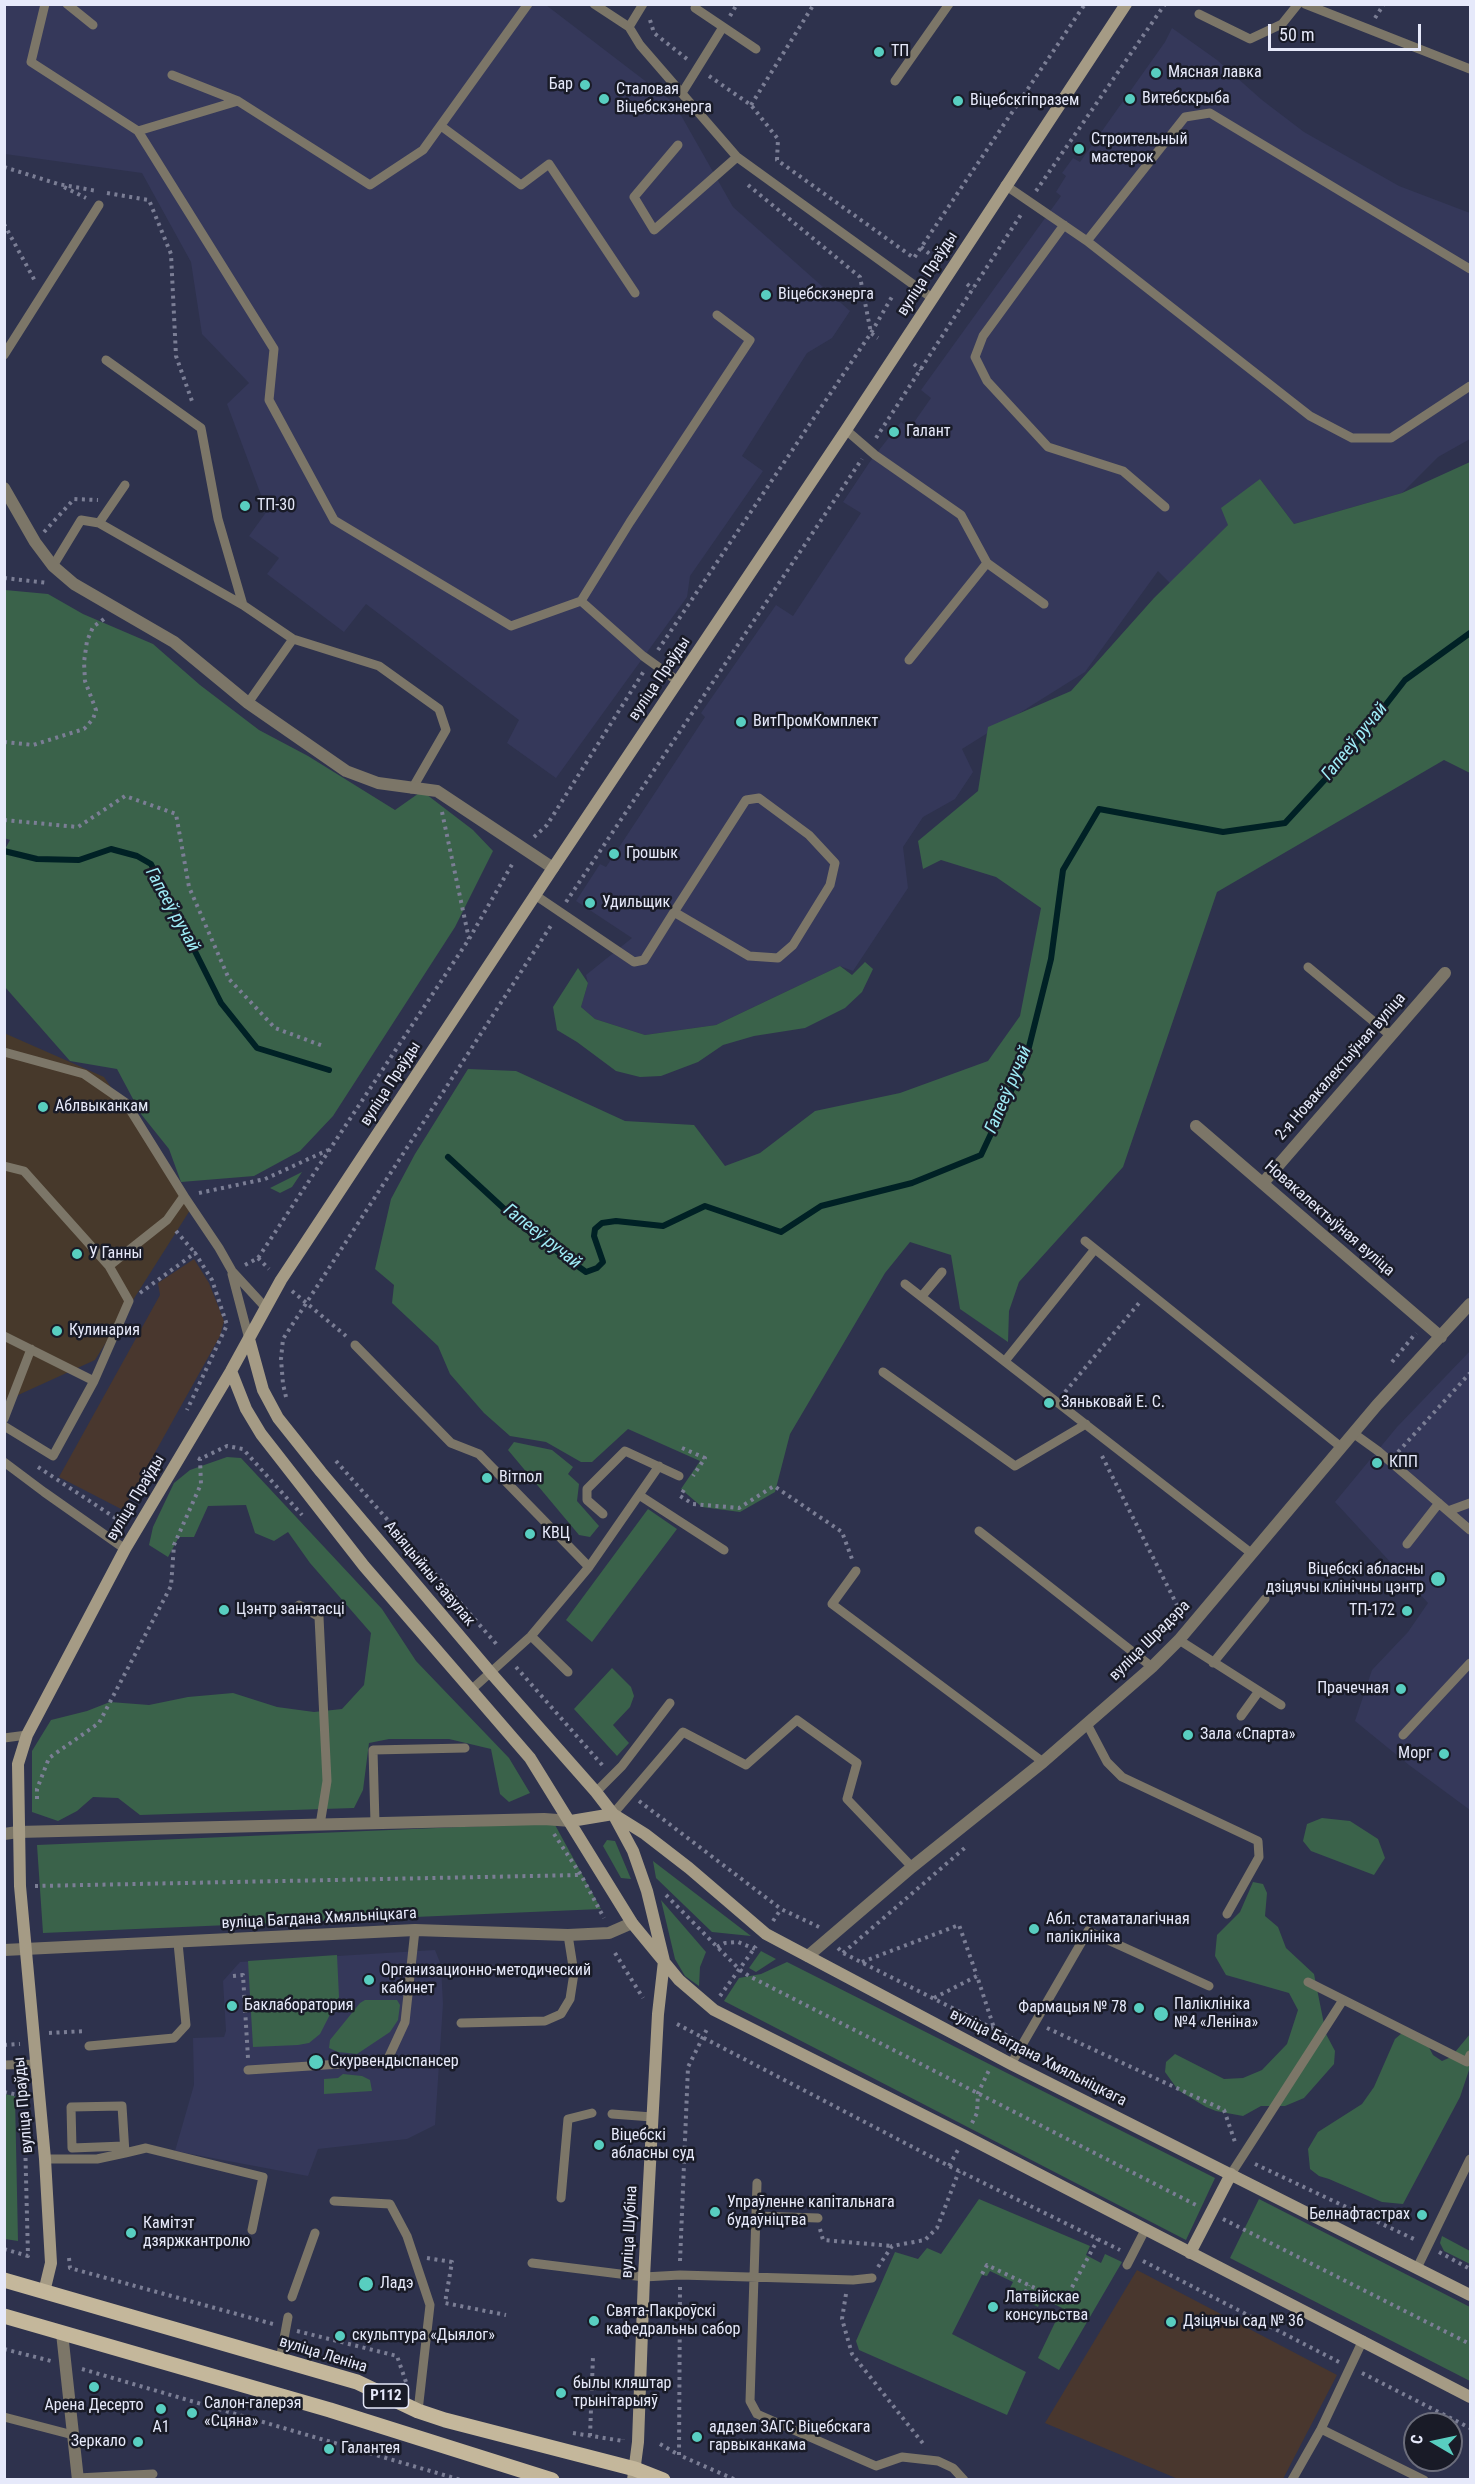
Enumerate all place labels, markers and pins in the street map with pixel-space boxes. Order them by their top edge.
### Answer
place label: ТП [891,42,909,62]
marker: ТП [872,45,886,59]
place label: Мясная лавка [1168,63,1262,83]
marker: Мясная лавка [1149,66,1163,80]
place label: Бар [549,75,573,95]
marker: Бар [578,78,592,92]
place label: Сталовая Віцебскэнерга [616,80,712,118]
place label: Витебскрыба [1142,89,1230,109]
place label: Віцебскгіпразем [970,91,1079,111]
marker: Сталовая Віцебскэнерга [597,92,611,106]
marker: Витебскрыба [1123,92,1137,106]
marker: Віцебскгіпразем [951,94,965,108]
place label: Строительный мастерок [1091,130,1188,168]
marker: Строительный мастерок [1072,142,1086,156]
place label: Віцебскэнерга [778,285,874,305]
marker: Віцебскэнерга [759,288,773,302]
place label: Галант [906,422,951,442]
marker: Галант [887,425,901,439]
place label: ТП-30 [257,496,295,516]
marker: ТП-30 [238,499,252,513]
place label: ВитПромКомплект [753,712,878,732]
marker: ВитПромКомплект [734,715,748,729]
place label: Грошык [626,844,678,864]
marker: Грошык [607,847,621,861]
place label: Удильщик [602,893,670,913]
marker: Удильщик [583,896,597,910]
place label: Аблвыканкам [55,1097,148,1117]
marker: Аблвыканкам [36,1100,50,1114]
place label: У Ганны [89,1244,142,1264]
marker: У Ганны [70,1247,84,1261]
place label: Кулинария [69,1321,140,1341]
marker: Кулинария [50,1324,64,1338]
place label: Зяньковай Е. С. [1061,1393,1165,1413]
marker: Зяньковай Е. С. [1042,1396,1056,1410]
place label: КПП [1389,1453,1418,1473]
marker: КПП [1370,1456,1384,1470]
place label: Вітпол [499,1468,542,1488]
marker: Вітпол [480,1471,494,1485]
place label: КВЦ [542,1524,570,1544]
marker: КВЦ [523,1527,537,1541]
place label: Віцебскі абласны дзіцячы клінічны цэнтр [1266,1560,1424,1598]
marker: Віцебскі абласны дзіцячы клінічны цэнтр [1429,1570,1447,1588]
place label: Цэнтр занятасці [236,1600,345,1620]
place label: ТП-172 [1349,1601,1395,1621]
marker: Цэнтр занятасці [217,1603,231,1617]
marker: ТП-172 [1400,1604,1414,1618]
place label: Прачечная [1317,1679,1389,1699]
marker: Прачечная [1394,1682,1408,1696]
place label: Зала «Спарта» [1200,1725,1295,1745]
marker: Зала «Спарта» [1181,1728,1195,1742]
place label: Морг [1398,1744,1432,1764]
marker: Морг [1437,1747,1451,1761]
place label: Абл. стаматалагічная паліклініка [1046,1910,1190,1948]
marker: Абл. стаматалагічная паліклініка [1027,1922,1041,1936]
place label: Организационно-методический кабинет [381,1961,591,1999]
marker: Организационно-методический кабинет [362,1973,376,1987]
place label: Паліклініка №4 «Леніна» [1174,1995,1258,2033]
place label: Баклаборатория [244,1996,353,2016]
place label: Фармацыя № 78 [1018,1998,1127,2018]
marker: Баклаборатория [225,1999,239,2013]
marker: Фармацыя № 78 [1132,2001,1146,2015]
marker: Паліклініка №4 «Леніна» [1152,2005,1170,2023]
place label: Скурвендыспансер [330,2052,459,2072]
marker: Скурвендыспансер [307,2053,325,2071]
place label: Віцебскі абласны суд [611,2126,695,2164]
marker: Віцебскі абласны суд [592,2138,606,2152]
place label: Упраўленне капітальнага будаўніцтва [727,2193,895,2231]
marker: Упраўленне капітальнага будаўніцтва [708,2205,722,2219]
place label: Белнафтастрах [1309,2205,1410,2225]
marker: Белнафтастрах [1415,2208,1429,2222]
place label: Камітэт дзяржкантролю [143,2214,250,2252]
marker: Камітэт дзяржкантролю [124,2226,138,2240]
place label: Ладэ [380,2274,414,2294]
marker: Ладэ [357,2275,375,2293]
place label: Латвійскае консульства [1005,2288,1088,2326]
marker: Латвійскае консульства [986,2300,1000,2314]
place label: Свята-Пакроўскі кафедральны сабор [606,2302,740,2340]
place label: Дзіцячы сад № 36 [1183,2312,1304,2332]
marker: Свята-Пакроўскі кафедральны сабор [587,2314,601,2328]
marker: Дзіцячы сад № 36 [1164,2315,1178,2329]
place label: скульптура «Дыялог» [352,2326,495,2346]
marker: скульптура «Дыялог» [333,2329,347,2343]
place label: былы кляштар трынітарыяў [573,2374,671,2412]
marker: Арена Десерто [87,2380,101,2394]
marker: былы кляштар трынітарыяў [554,2386,568,2400]
place label: Салон-галерэя «Сцяна» [204,2394,301,2432]
place label: Арена Десерто [45,2396,143,2416]
marker: A1 [154,2402,168,2416]
marker: Салон-галерэя «Сцяна» [185,2406,199,2420]
place label: A1 [152,2418,170,2438]
place label: аддзел ЗАГС Віцебскага гарвыканкама [709,2418,870,2456]
marker: аддзел ЗАГС Віцебскага гарвыканкама [690,2430,704,2444]
place label: Зеркало [71,2432,126,2452]
marker: Зеркало [131,2435,145,2449]
place label: Галантея [341,2439,400,2459]
marker: Галантея [322,2442,336,2456]

